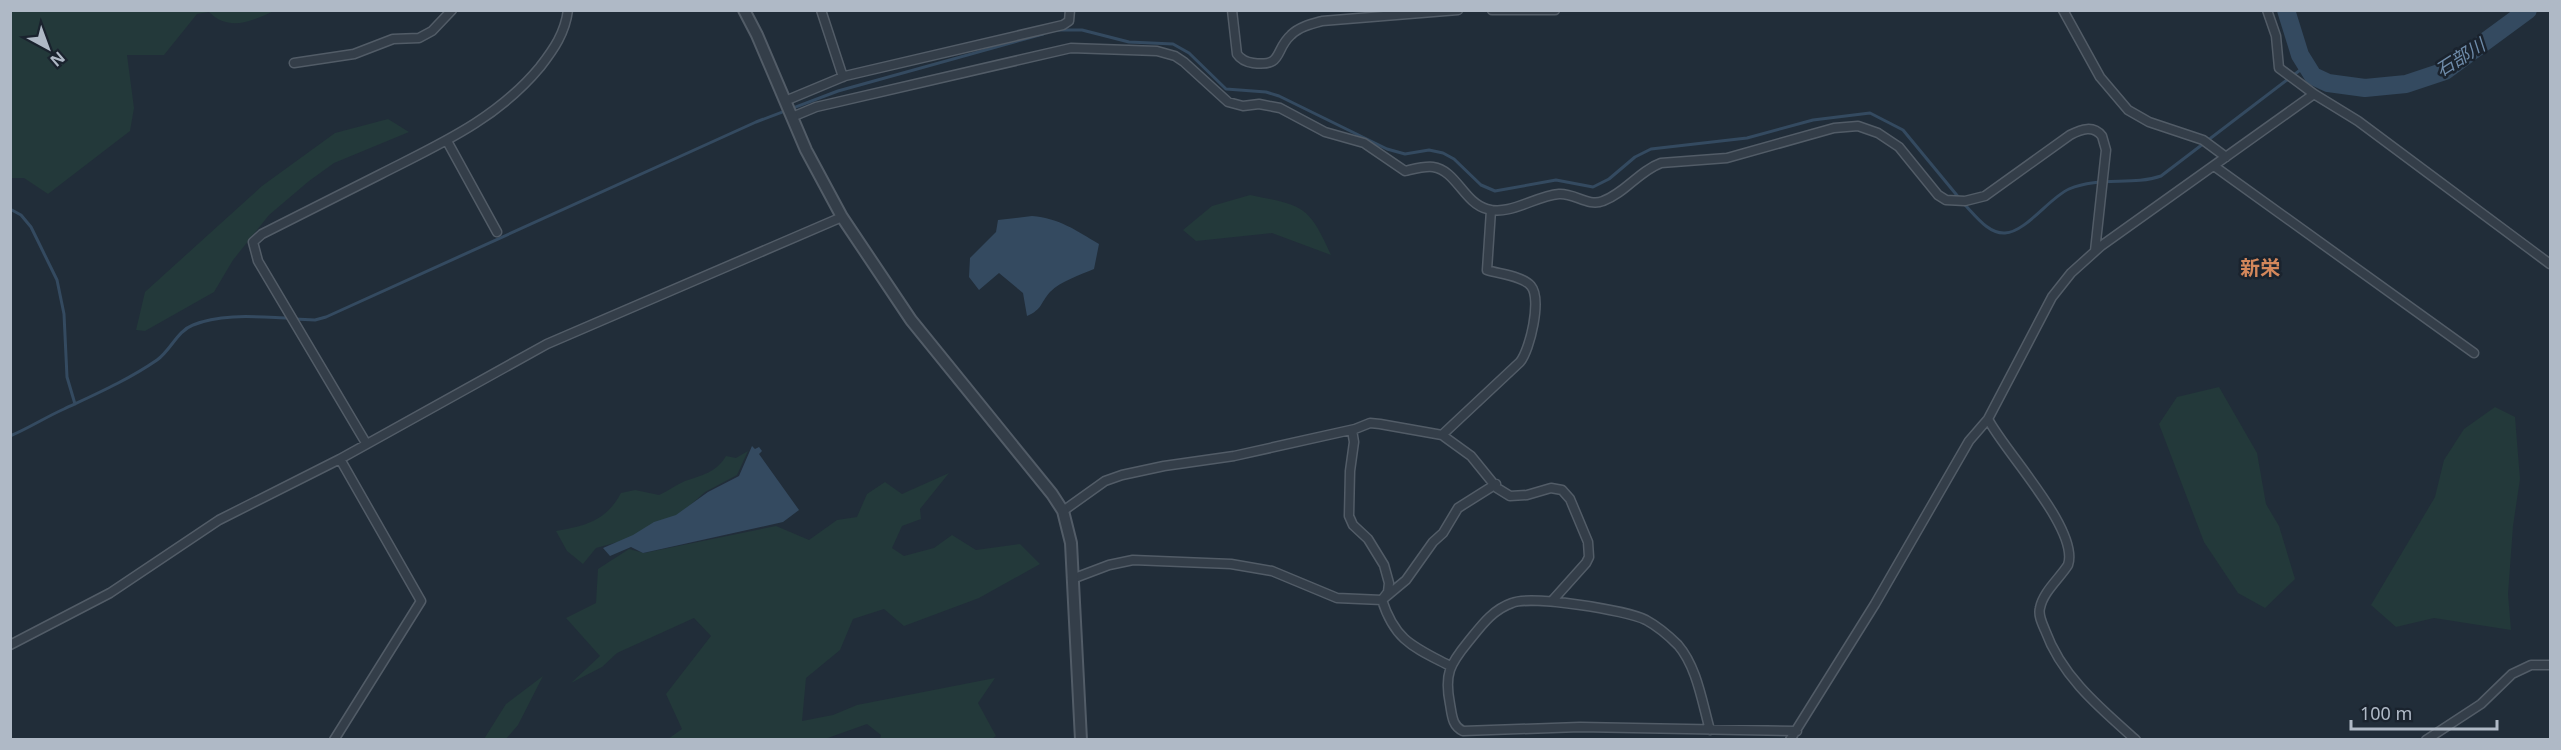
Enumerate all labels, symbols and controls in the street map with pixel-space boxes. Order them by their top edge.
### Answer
north arrow [18,18,78,78]
water label: 石部川 [2431,31,2491,81]
text: N [46,47,70,72]
district label: 新栄 [2240,254,2280,281]
scale bar [2351,693,2496,731]
text: 100 m [2360,701,2412,725]

